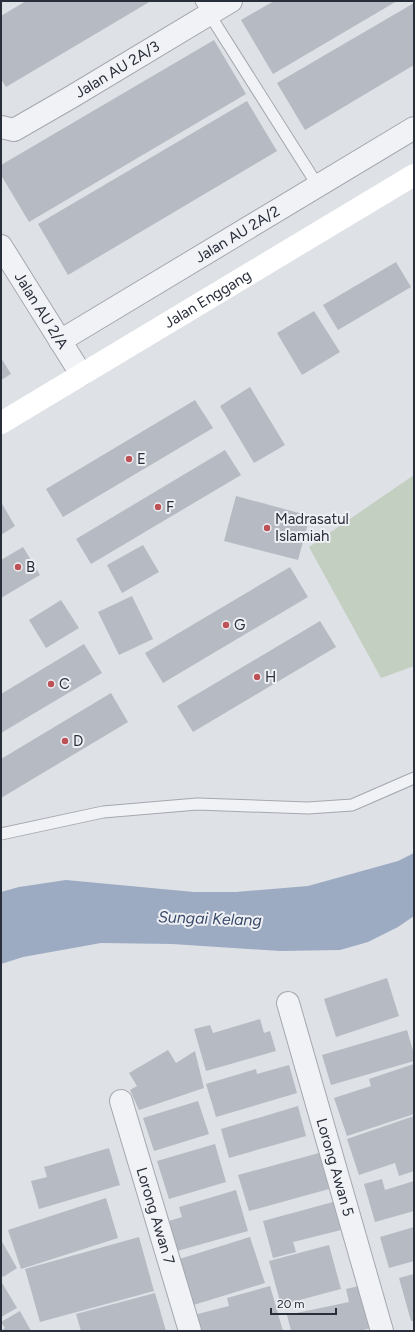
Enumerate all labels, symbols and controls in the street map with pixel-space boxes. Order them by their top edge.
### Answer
street label: Jalan AU 2A/3 [72,37,163,102]
street label: Jalan AU 2A/2 [192,202,283,267]
street label: Jalan Enggang [161,266,254,332]
street label: Jalan AU 2/A [11,269,72,352]
place label: E [137,450,146,468]
marker: E [124,454,134,464]
place label: F [166,498,174,516]
marker: F [153,502,163,512]
place label: Madrasatul Islamiah [275,510,349,545]
marker: Madrasatul Islamiah [262,523,272,533]
place label: B [26,558,35,576]
marker: B [13,562,23,572]
place label: G [234,616,245,634]
marker: G [221,620,231,630]
place label: H [265,668,276,686]
marker: H [252,672,262,682]
place label: C [59,675,70,693]
marker: C [46,679,56,689]
place label: D [73,732,83,750]
marker: D [60,736,70,746]
water label: Sungai Kelang [158,907,262,930]
street label: Lorong Awan 5 [313,1116,358,1218]
street label: Lorong Awan 7 [132,1165,179,1267]
scale bar [271,1290,336,1316]
text: 20 m [277,1297,305,1311]

